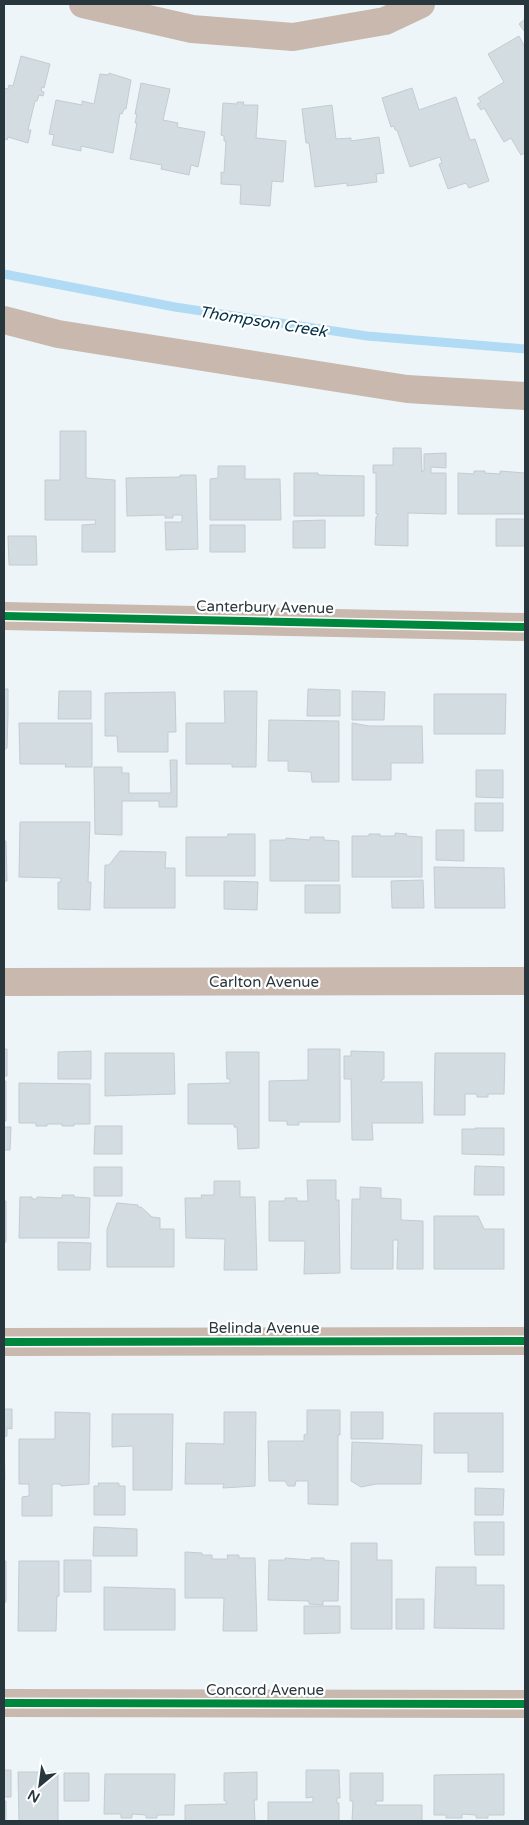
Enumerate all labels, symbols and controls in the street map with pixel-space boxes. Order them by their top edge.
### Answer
water label: Thompson Creek [198,302,329,342]
street label: Canterbury Avenue [196,597,334,617]
street label: Carlton Avenue [209,973,319,991]
street label: Belinda Avenue [209,1319,319,1337]
street label: Concord Avenue [206,1681,324,1699]
north arrow [15,1760,65,1810]
text: N [25,1786,43,1806]

